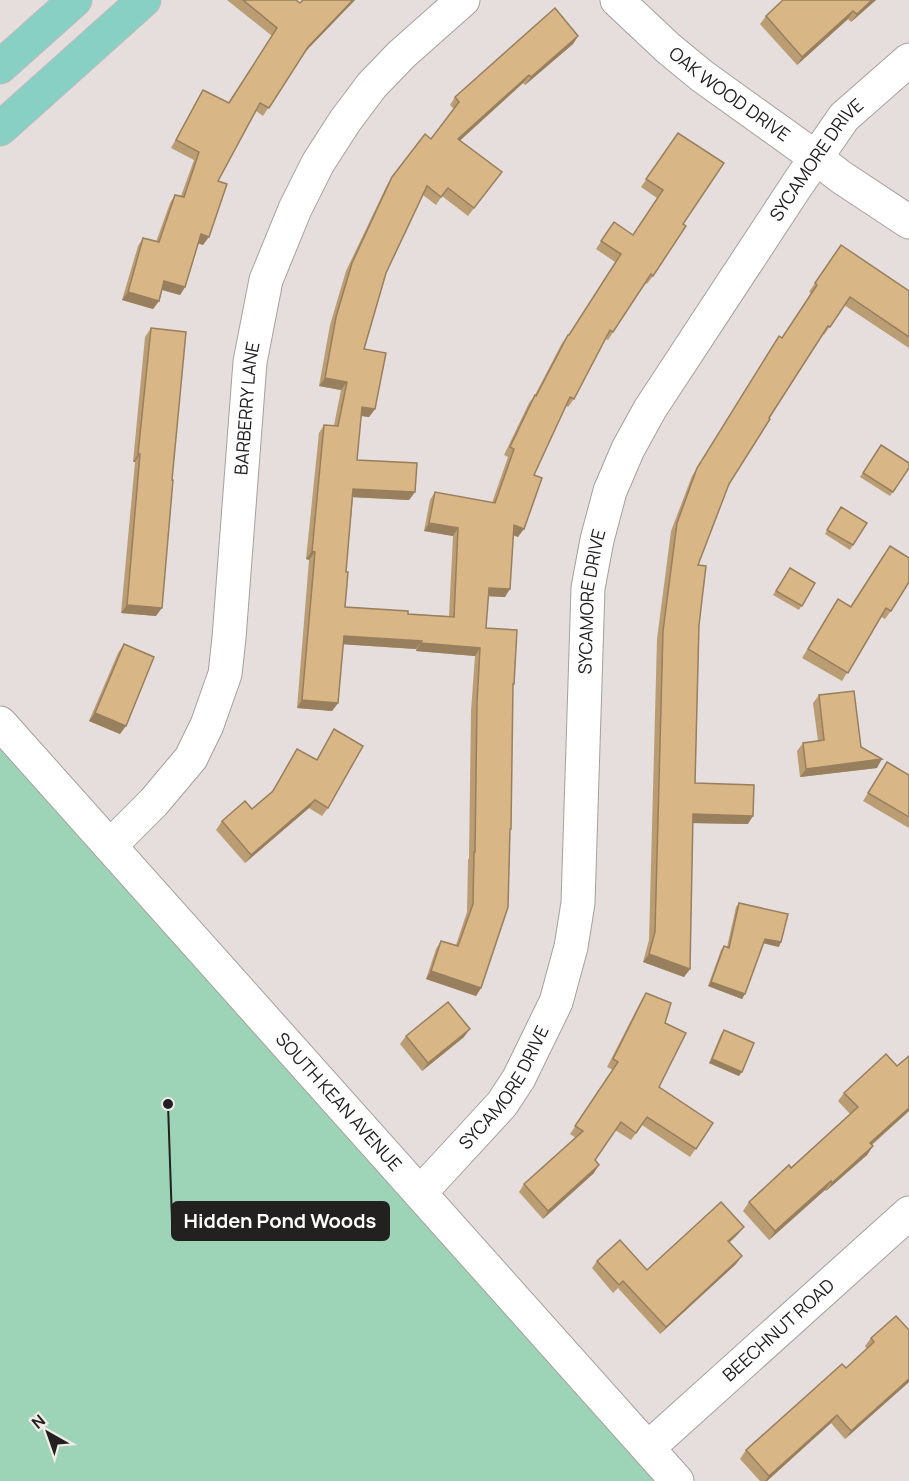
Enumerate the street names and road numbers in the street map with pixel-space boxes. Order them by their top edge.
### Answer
street label: OAK WOOD DRIVE [664,41,795,146]
street label: SYCAMORE DRIVE [764,93,868,225]
street label: BARBERRY LANE [228,340,265,476]
street label: SYCAMORE DRIVE [572,526,610,675]
street label: SYCAMORE DRIVE [453,1021,554,1154]
street label: SOUTH KEAN AVENUE [271,1027,407,1176]
street label: BEECHNUT ROAD [717,1273,839,1386]

